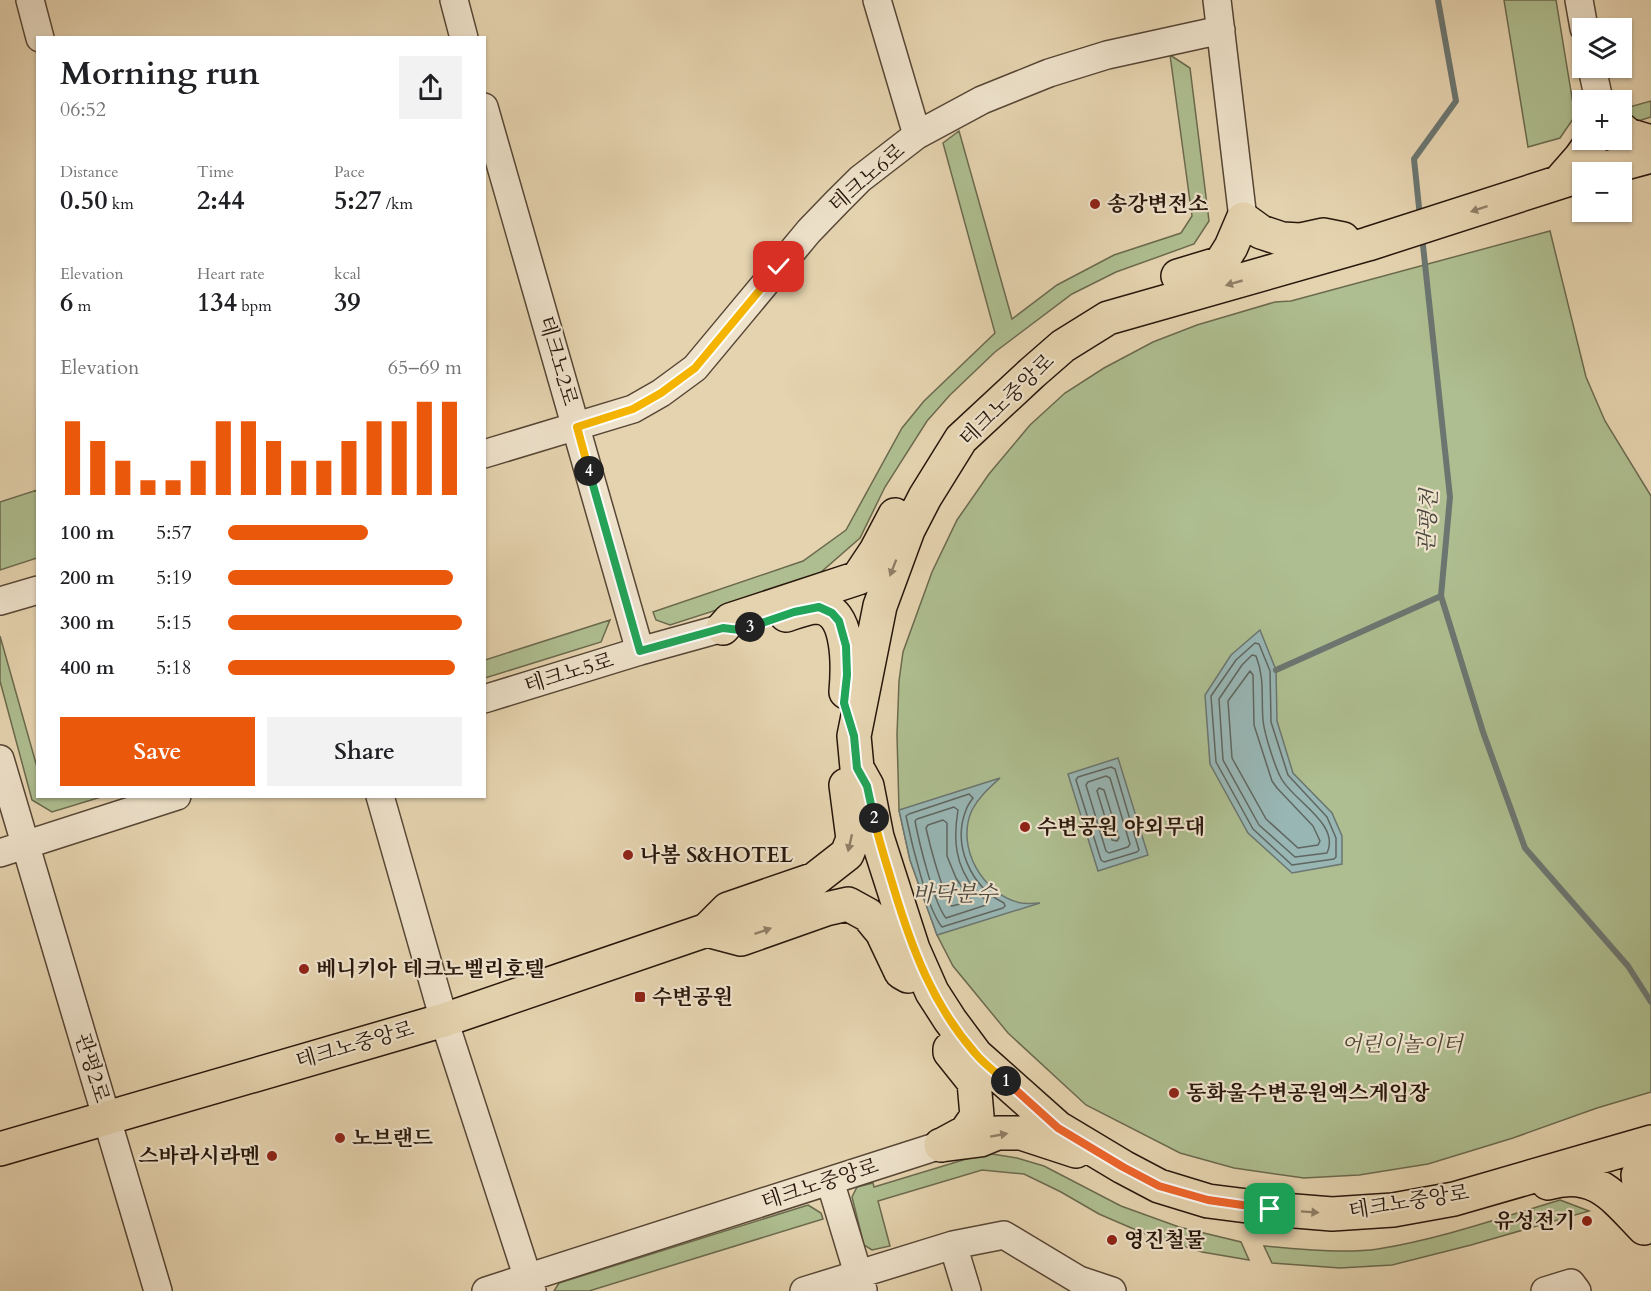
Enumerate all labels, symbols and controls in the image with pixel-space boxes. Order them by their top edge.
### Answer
map controls [1572,18,1632,222]
button: layers [1572,18,1632,78]
text: Morning run [60,51,260,96]
button: share [399,56,462,119]
button: + [1572,90,1632,150]
text: 06:52 [60,96,106,123]
street label: 테크노6로 [823,137,911,219]
text: Distance [60,161,118,183]
text: Time [197,161,234,183]
text: Pace [334,161,365,183]
button: − [1572,162,1632,222]
text: 0.50 [60,183,108,218]
text: 2:44 [197,183,245,218]
text: 5:27 [334,183,382,218]
place label: 송강변전소 [1107,190,1208,219]
text: km [108,193,134,215]
text: /km [382,193,413,215]
marker: 송강변전소 [1088,197,1102,211]
one-way arrow [1470,205,1488,214]
pin [753,241,804,292]
icon: check [762,250,795,283]
text: Elevation [60,263,124,285]
text: Heart rate [197,263,265,285]
text: kcal [334,263,361,285]
one-way arrow [1224,279,1242,288]
text: 6 [60,285,73,320]
text: 134 [197,285,237,320]
text: 39 [334,285,361,320]
text: m [73,295,91,317]
text: bpm [237,295,272,317]
street label: 테크노2로 [531,313,585,409]
street label: 테크노중앙로 [953,347,1061,453]
text: Elevation [60,354,139,381]
text: 65–69 m [388,354,462,381]
pin: 4 [574,456,604,486]
text: 4 [585,460,593,482]
water label: 관평천 [1411,487,1445,554]
text: 100 m [60,519,115,546]
text: 5:57 [156,519,192,546]
one-way arrow [888,560,898,578]
text: 200 m [60,564,115,591]
text: 5:19 [156,564,192,591]
text: 300 m [60,609,115,636]
text: 5:15 [156,609,192,636]
pin: 3 [735,612,765,642]
text: 3 [746,616,754,638]
street label: 테크노5로 [521,646,617,700]
text: 400 m [60,654,115,681]
text: 5:18 [156,654,192,681]
button: Save [60,717,255,786]
button: Share [267,717,462,786]
pin: 2 [859,803,889,833]
text: 2 [870,807,878,829]
place label: 수변공원 야외무대 [1037,813,1205,842]
marker: 수변공원 야외무대 [1018,820,1032,834]
one-way arrow [845,834,855,852]
place label: 나봄 S&HOTEL [640,841,794,870]
marker: 나봄 S&HOTEL [621,848,635,862]
water label: 바닥분수 [912,879,999,909]
one-way arrow [754,926,772,936]
place label: 베니키아 테크노벨리호텔 [316,955,545,984]
marker: 베니키아 테크노벨리호텔 [297,962,311,976]
place label: 수변공원 [652,983,733,1012]
marker: 수변공원 [633,990,647,1004]
street label: 테크노중앙로 [293,1014,417,1076]
street label: 관평2로 [68,1030,116,1106]
park label: 어린이놀이터 [1341,1030,1465,1059]
pin: 1 [991,1066,1021,1096]
text: 1 [1002,1070,1010,1092]
place label: 동화울수변공원엑스게임장 [1186,1079,1430,1108]
marker: 동화울수변공원엑스게임장 [1167,1086,1181,1100]
place label: 노브랜드 [352,1124,433,1153]
one-way arrow [989,1130,1008,1139]
marker: 노브랜드 [333,1131,347,1145]
place label: 스바라시라멘 [138,1142,260,1171]
marker: 스바라시라멘 [265,1149,279,1163]
street label: 테크노중앙로 [758,1151,882,1217]
street label: 테크노중앙로 [1347,1178,1471,1226]
pin [1244,1183,1295,1234]
icon: arrive [1253,1192,1286,1225]
place label: 유성전기 [1494,1207,1575,1236]
one-way arrow [1301,1208,1320,1217]
marker: 유성전기 [1580,1214,1594,1228]
place label: 영진철물 [1124,1226,1205,1255]
marker: 영진철물 [1105,1233,1119,1247]

